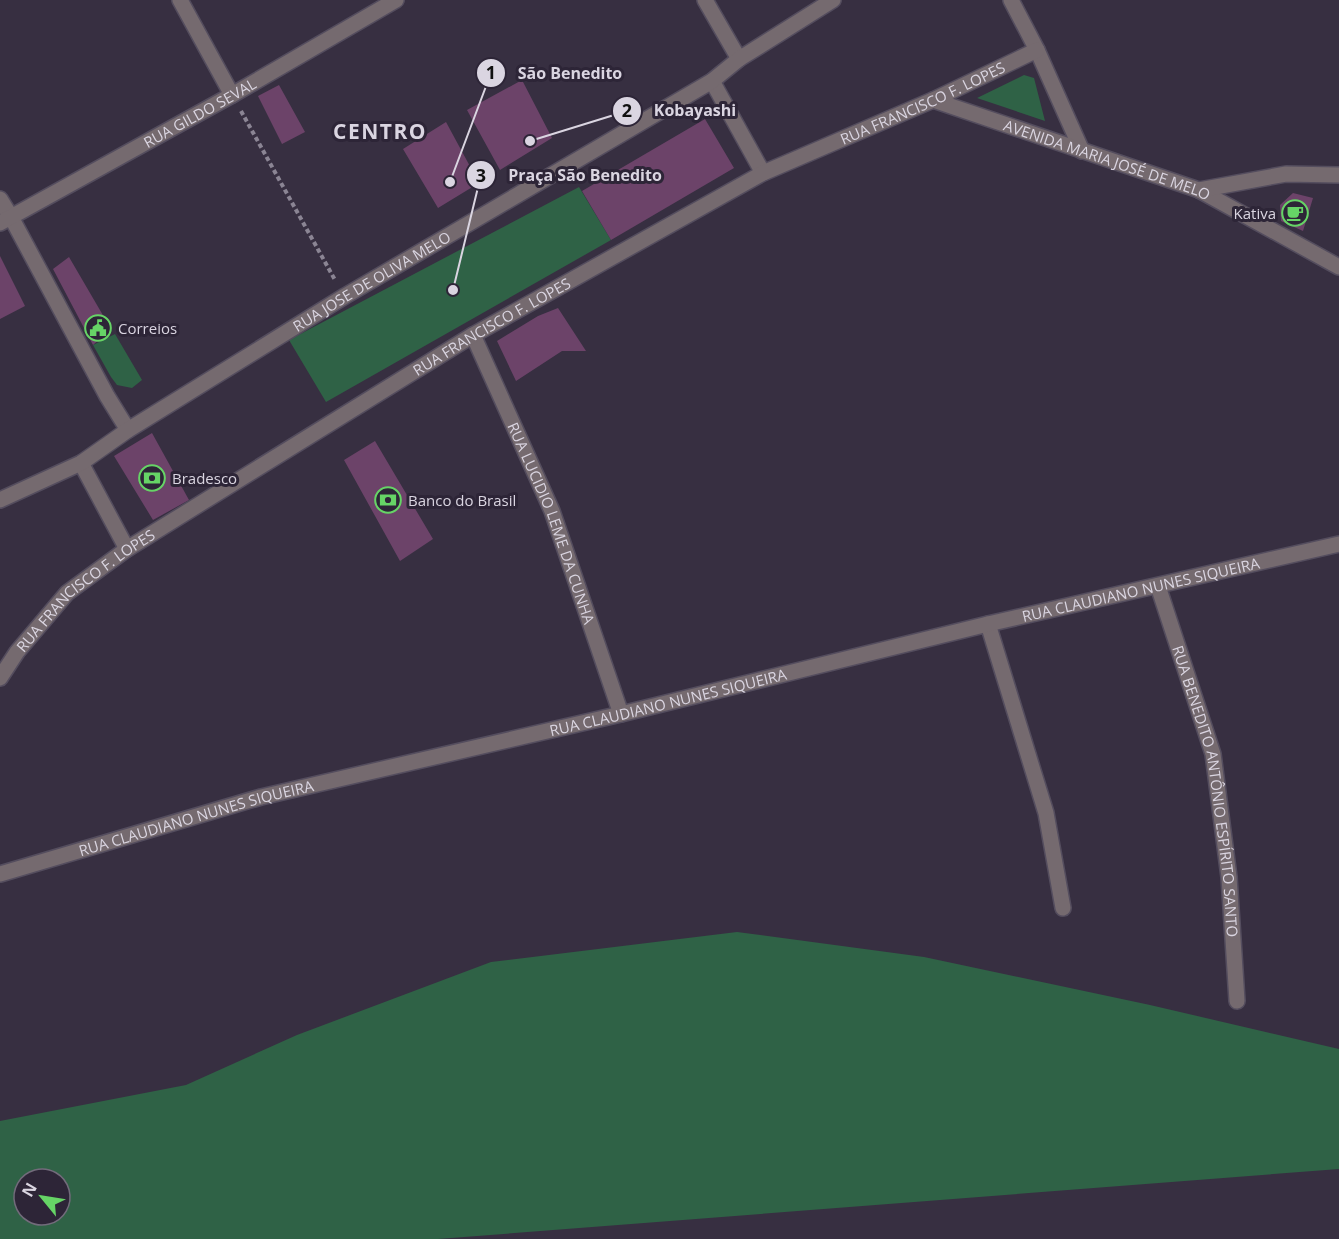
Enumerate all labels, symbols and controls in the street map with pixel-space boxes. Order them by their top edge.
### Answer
callout: São Benedito [476,56,634,90]
street label: RUA FRANCISCO F. LOPES [837,57,1008,149]
text: 1 [486,60,496,84]
text: São Benedito [518,62,622,84]
street label: RUA GILDO SEVAL [140,73,260,152]
callout: Kobayashi [612,94,748,128]
text: 2 [622,98,632,122]
text: Kobayashi [654,99,736,121]
street label: AVENIDA MARIA JOSÉ DE MELO [1001,115,1214,204]
district label: CENTRO [333,117,427,145]
callout: Praça São Benedito [466,158,674,192]
text: 3 [476,163,486,187]
text: Praça São Benedito [508,164,662,186]
cafe icon: Kativa [1280,198,1310,228]
place label: Kativa [1234,203,1276,223]
street label: RUA JOSE DE OLIVA MELO [289,226,454,336]
street label: RUA FRANCISCO F. LOPES [409,273,574,380]
public building icon: Correios [83,313,113,343]
place label: Correios [118,318,177,338]
street label: RUA LUCIDIO LEME DA CUNHA [503,419,600,627]
bank icon: Bradesco [137,463,167,493]
place label: Bradesco [172,468,237,488]
bank icon: Banco do Brasil [373,485,403,515]
place label: Banco do Brasil [408,490,516,510]
street label: RUA FRANCISCO F. LOPES [12,524,158,656]
street label: RUA CLAUDIANO NUNES SIQUEIRA [1020,552,1262,626]
street label: RUA BENEDITO ANTÔNIO ESPÍRITO SANTO [1168,643,1243,938]
street label: RUA CLAUDIANO NUNES SIQUEIRA [547,664,789,740]
street label: RUA CLAUDIANO NUNES SIQUEIRA [76,775,316,860]
north arrow [12,1167,72,1227]
text: N [16,1178,42,1201]

